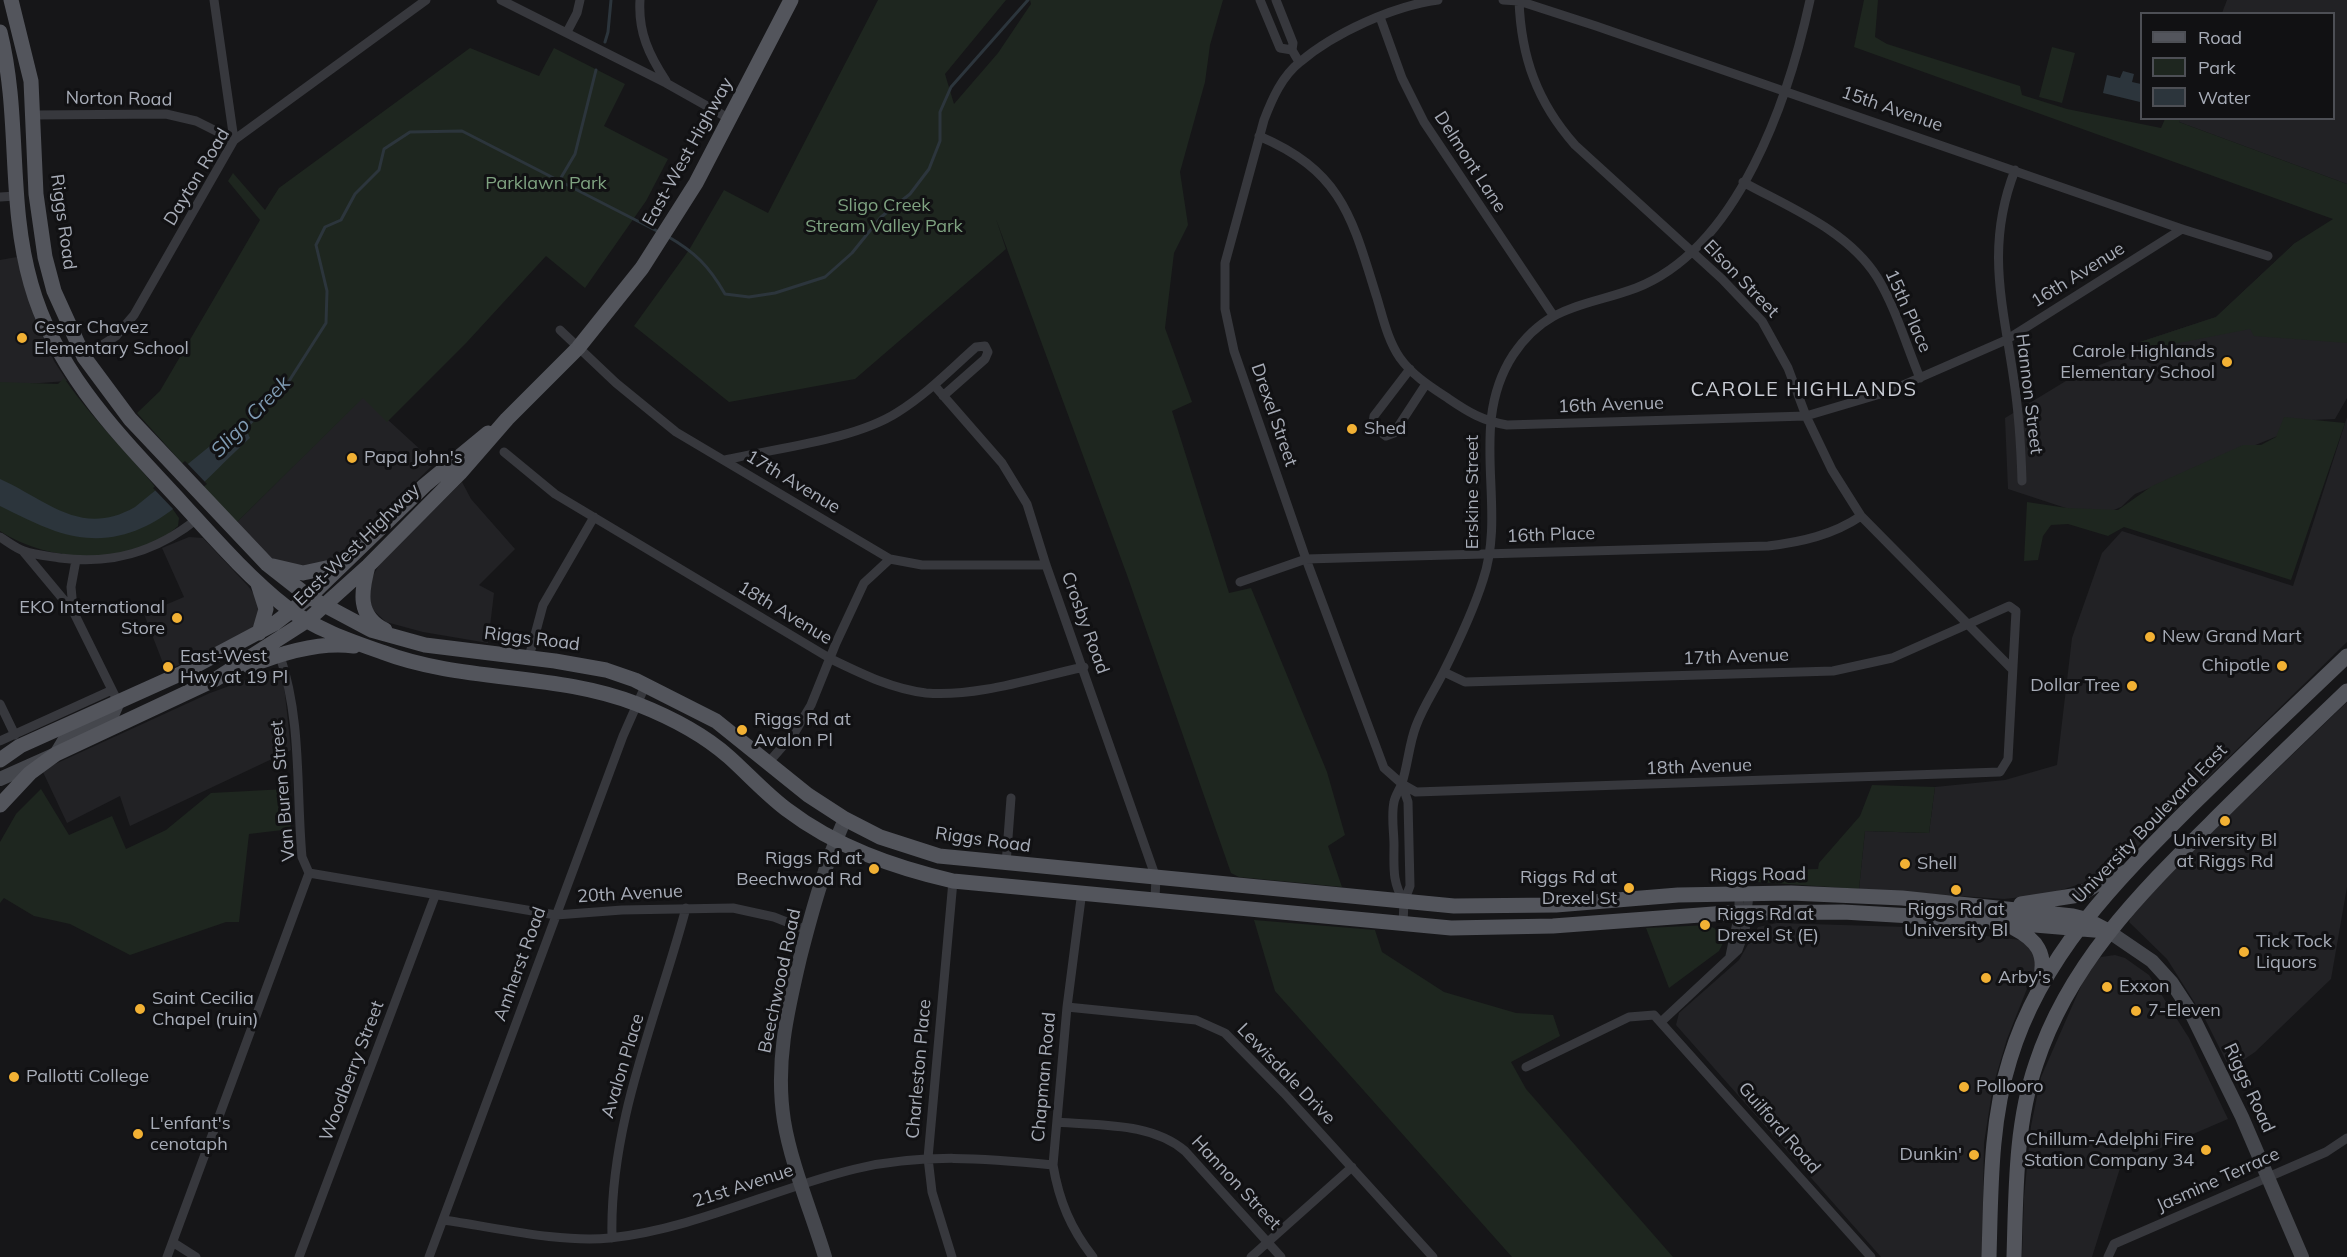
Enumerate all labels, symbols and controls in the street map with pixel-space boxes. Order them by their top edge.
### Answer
legend [2140,12,2335,120]
text: Road [2198,26,2242,49]
text: Park [2198,56,2236,79]
street label: East-West Highway [638,74,738,230]
street label: 15th Avenue [1838,82,1946,136]
text: Water [2198,86,2250,109]
street label: Norton Road [66,87,172,111]
street label: Delmont Lane [1429,107,1511,217]
street label: Dayton Road [159,124,235,230]
street label: Riggs Road [46,173,80,271]
park label: Parklawn Park [485,173,607,195]
park label: Sligo Creek Stream Valley Park [805,195,963,238]
street label: Elson Street [1699,236,1783,322]
street label: 16th Avenue [2027,238,2129,312]
street label: 15th Place [1880,266,1936,356]
place label: Cesar Chavez Elementary School [34,317,189,360]
marker: Cesar Chavez Elementary School [15,331,29,345]
street label: Hannon Street [2011,333,2047,455]
place label: Carole Highlands Elementary School [2060,341,2215,384]
marker: Carole Highlands Elementary School [2220,355,2234,369]
street label: Drexel Street [1246,361,1302,469]
water label: Sligo Creek [206,371,296,463]
district label: CAROLE HIGHLANDS [1690,378,1918,402]
street label: 16th Avenue [1558,392,1664,418]
place label: Shed [1364,418,1406,440]
marker: Shed [1345,422,1359,436]
street label: Erskine Street [1462,435,1484,549]
street label: 17th Avenue [742,445,844,519]
place label: Papa John's [364,447,463,469]
marker: Papa John's [345,451,359,465]
street label: East-West Highway [290,479,424,611]
street label: 16th Place [1506,523,1596,547]
street label: Crosby Road [1057,569,1113,677]
street label: 18th Avenue [734,576,836,650]
place label: EKO International Store [19,597,165,640]
marker: EKO International Store [170,611,184,625]
street label: Riggs Road [483,622,581,656]
place label: New Grand Mart [2162,626,2301,648]
marker: New Grand Mart [2143,630,2157,644]
street label: 17th Avenue [1683,644,1789,670]
place label: East-West Hwy at 19 Pl [180,646,288,688]
place label: Chipotle [2201,655,2270,677]
marker: Chipotle [2275,659,2289,673]
marker: East-West Hwy at 19 Pl [161,660,175,674]
place label: Dollar Tree [2030,675,2120,697]
marker: Dollar Tree [2125,679,2139,693]
place label: Riggs Rd at Avalon Pl [754,709,851,752]
street label: Van Buren Street [266,720,300,862]
marker: Riggs Rd at Avalon Pl [735,723,749,737]
street label: University Boulevard East [2068,740,2232,908]
street label: 18th Avenue [1646,754,1752,780]
marker: University Bl at Riggs Rd [2218,814,2232,828]
street label: Riggs Road [934,823,1032,857]
place label: University Bl at Riggs Rd [2173,830,2277,872]
place label: Riggs Rd at Beechwood Rd [736,848,862,890]
place label: Shell [1917,853,1957,875]
marker: Shell [1898,857,1912,871]
marker: Riggs Rd at Beechwood Rd [867,862,881,876]
street label: Riggs Road [1710,863,1806,887]
place label: Riggs Rd at Drexel St [1520,867,1617,910]
street label: 20th Avenue [577,880,683,908]
marker: Riggs Rd at Drexel St [1622,881,1636,895]
marker: Riggs Rd at University Bl [1949,883,1963,897]
place label: Riggs Rd at University Bl [1904,899,2008,942]
street label: Amherst Road [489,904,551,1024]
place label: Riggs Rd at Drexel St (E) [1717,904,1819,946]
street label: Beechwood Road [754,907,806,1055]
marker: Riggs Rd at Drexel St (E) [1698,918,1712,932]
place label: Tick Tock Liquors [2256,931,2332,974]
marker: Tick Tock Liquors [2237,945,2251,959]
place label: Arby's [1998,967,2051,989]
marker: Arby's [1979,971,1993,985]
place label: Exxon [2119,976,2169,998]
marker: Exxon [2100,980,2114,994]
place label: Saint Cecilia Chapel (ruin) [152,988,258,1030]
street label: Woodberry Street [315,998,389,1144]
street label: Charleston Place [902,998,936,1140]
place label: 7-Eleven [2148,1000,2221,1022]
marker: Saint Cecilia Chapel (ruin) [133,1002,147,1016]
marker: 7-Eleven [2129,1004,2143,1018]
street label: Avalon Place [597,1011,649,1121]
street label: Chapman Road [1028,1011,1060,1143]
street label: Lewisdale Drive [1232,1019,1340,1129]
street label: Riggs Road [2219,1040,2279,1136]
place label: Pallotti College [26,1066,149,1088]
marker: Pallotti College [7,1070,21,1084]
place label: Pollooro [1976,1076,2043,1098]
street label: Guilford Road [1733,1078,1825,1178]
marker: Pollooro [1957,1080,1971,1094]
place label: L'enfant's cenotaph [150,1113,231,1156]
marker: L'enfant's cenotaph [131,1127,145,1141]
place label: Chillum-Adelphi Fire Station Company 34 [2024,1129,2194,1172]
street label: Hannon Street [1187,1131,1285,1235]
street label: Jasmine Terrace [2153,1143,2283,1217]
marker: Chillum-Adelphi Fire Station Company 34 [2199,1143,2213,1157]
place label: Dunkin' [1900,1144,1962,1166]
marker: Dunkin' [1967,1148,1981,1162]
street label: 21st Avenue [690,1160,796,1212]

